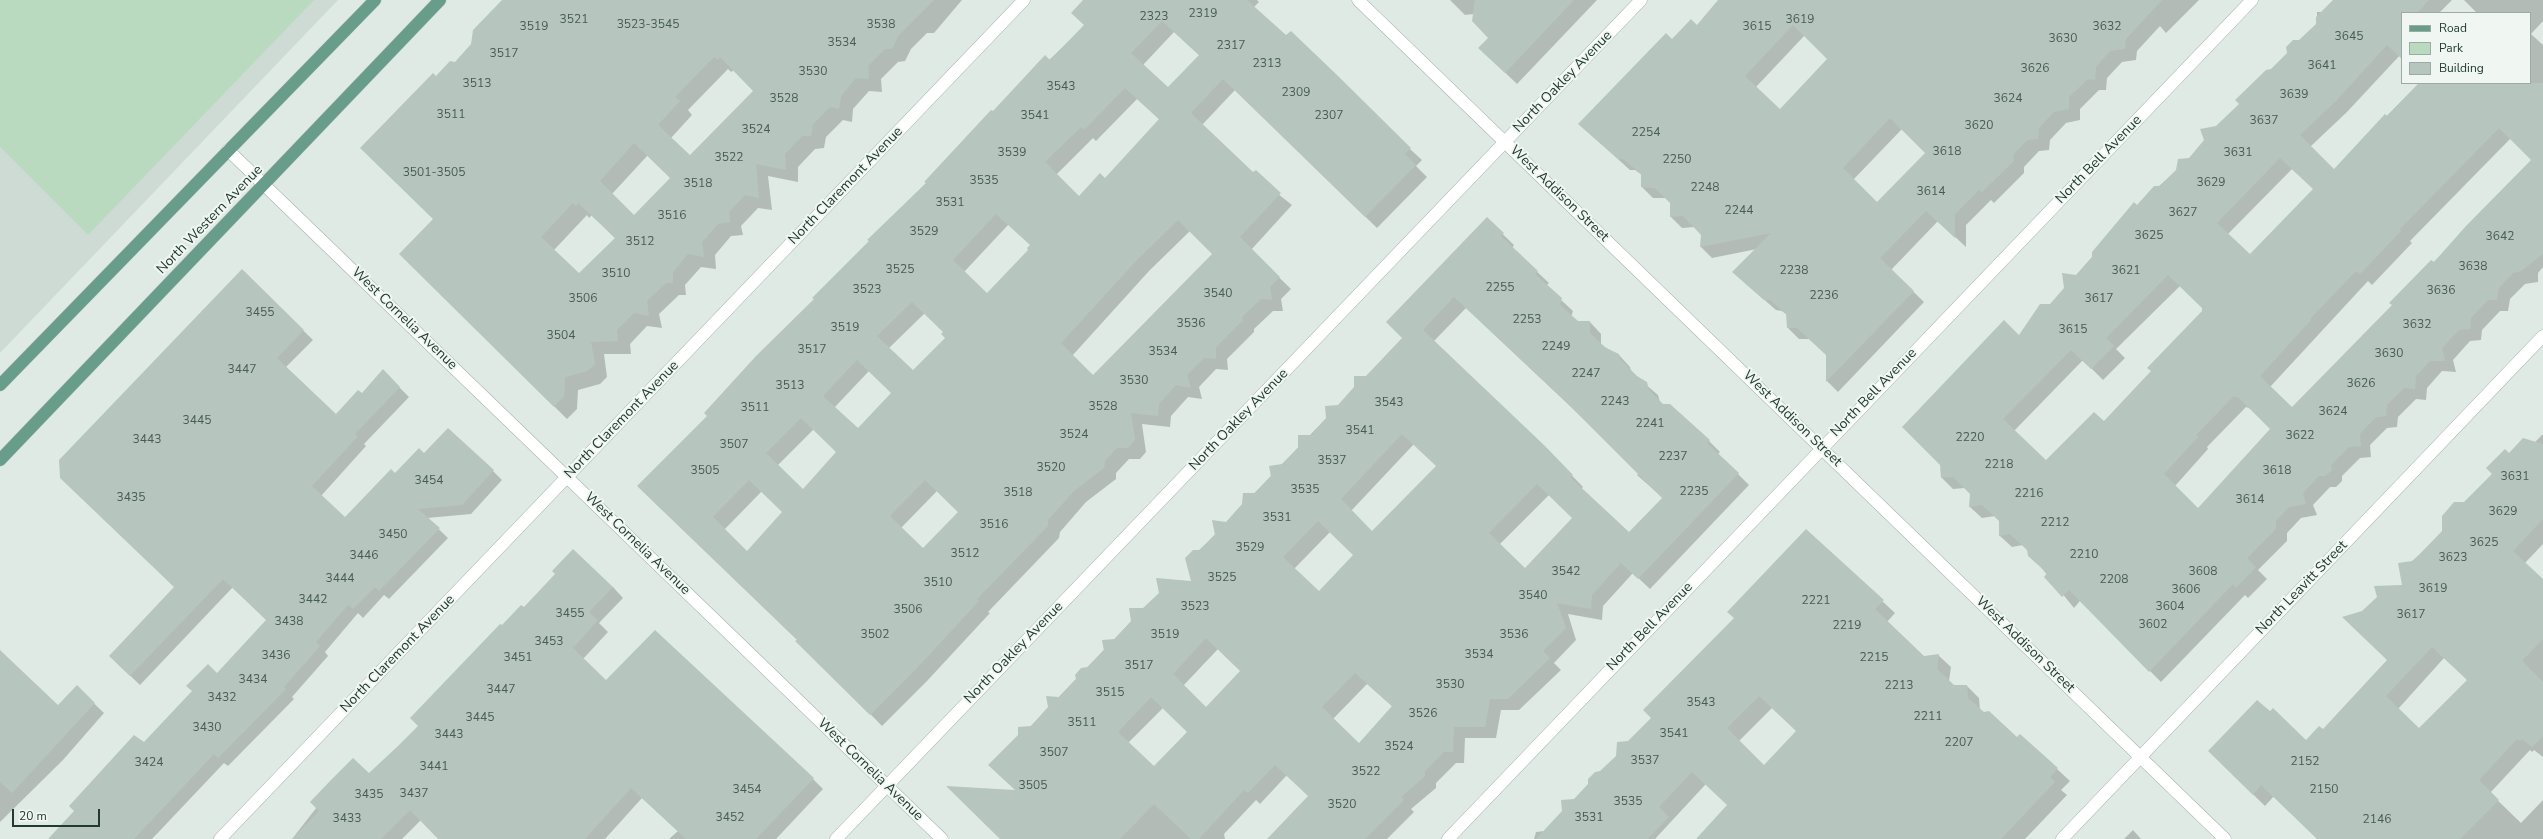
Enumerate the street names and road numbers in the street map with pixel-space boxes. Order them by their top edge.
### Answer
street label: North Oakley Avenue [1510,28,1616,136]
street label: North Bell Avenue [2053,112,2145,208]
street label: North Claremont Avenue [785,124,907,248]
street label: West Addison Street [1506,142,1612,246]
street label: North Western Avenue [154,162,266,278]
street label: West Cornelia Avenue [348,264,460,374]
street label: North Bell Avenue [1828,345,1920,441]
street label: North Claremont Avenue [561,358,683,482]
street label: North Oakley Avenue [1186,366,1292,474]
street label: West Addison Street [1739,367,1845,471]
street label: West Cornelia Avenue [581,489,693,599]
street label: North Leavitt Street [2253,538,2351,638]
street label: North Bell Avenue [1604,579,1696,675]
street label: North Claremont Avenue [337,592,459,716]
street label: West Addison Street [1972,593,2078,697]
street label: North Oakley Avenue [961,599,1067,707]
street label: West Cornelia Avenue [814,715,926,825]

